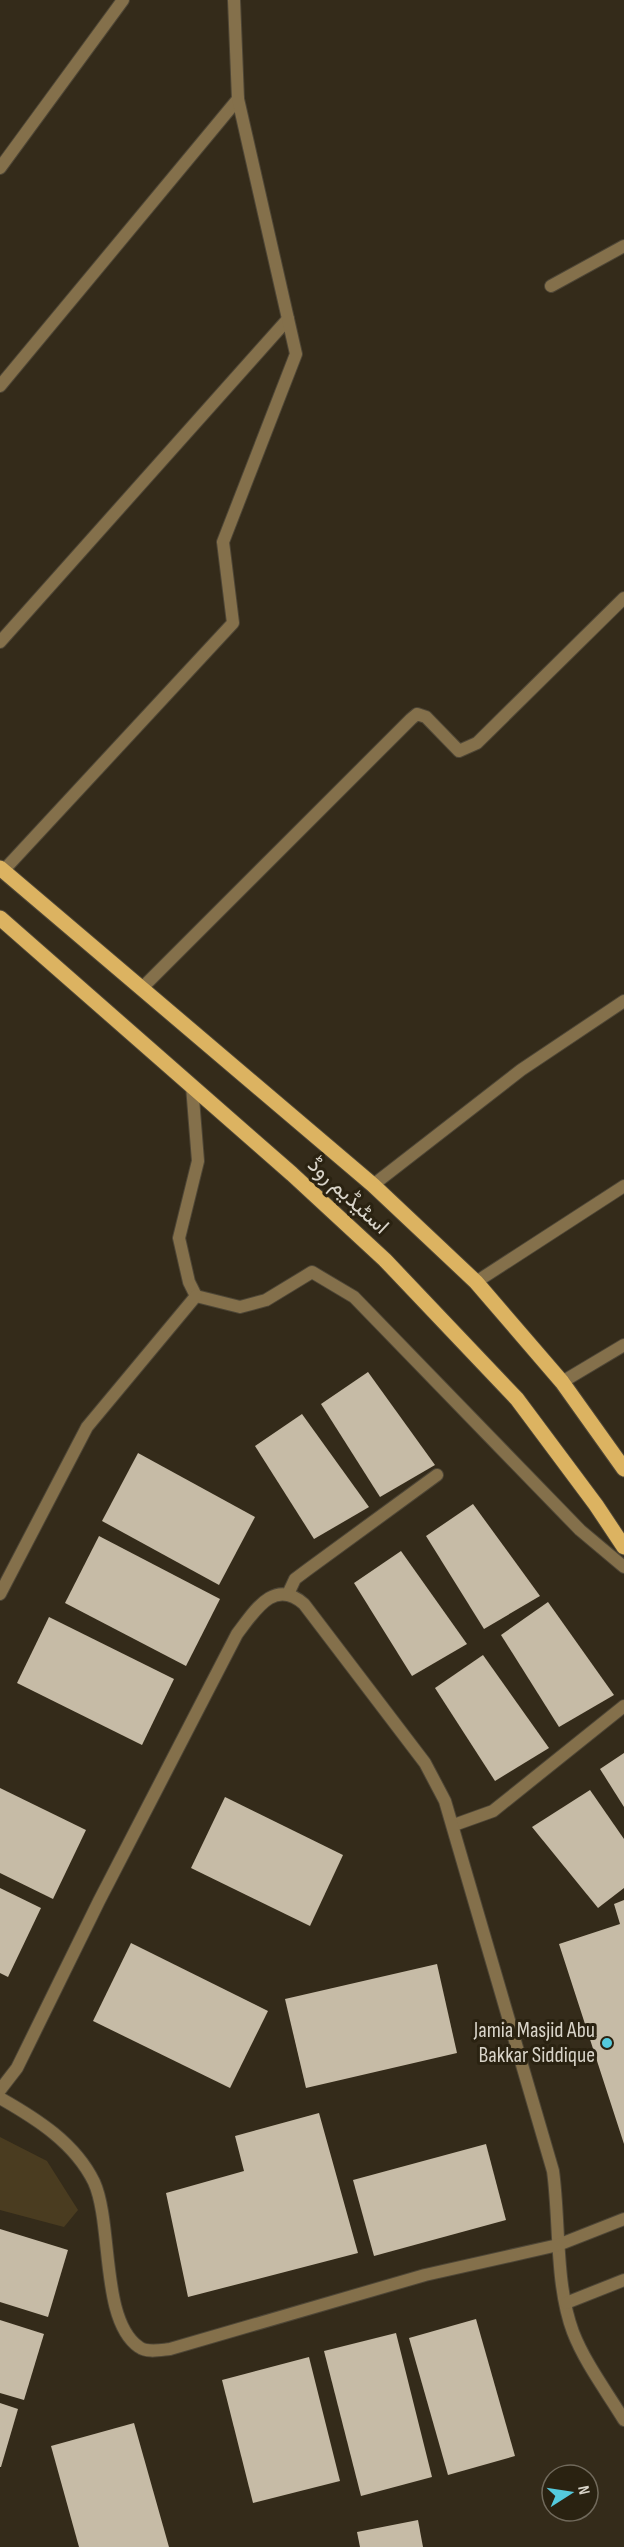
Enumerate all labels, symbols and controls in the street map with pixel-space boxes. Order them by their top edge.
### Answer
street label: اسٹیڈیم روڈ [302,1152,394,1240]
place label: Jamia Masjid Abu Bakkar Siddique [473,2017,595,2069]
marker: Jamia Masjid Abu Bakkar Siddique [600,2036,614,2050]
north arrow [540,2463,600,2523]
text: N [573,2484,593,2496]

